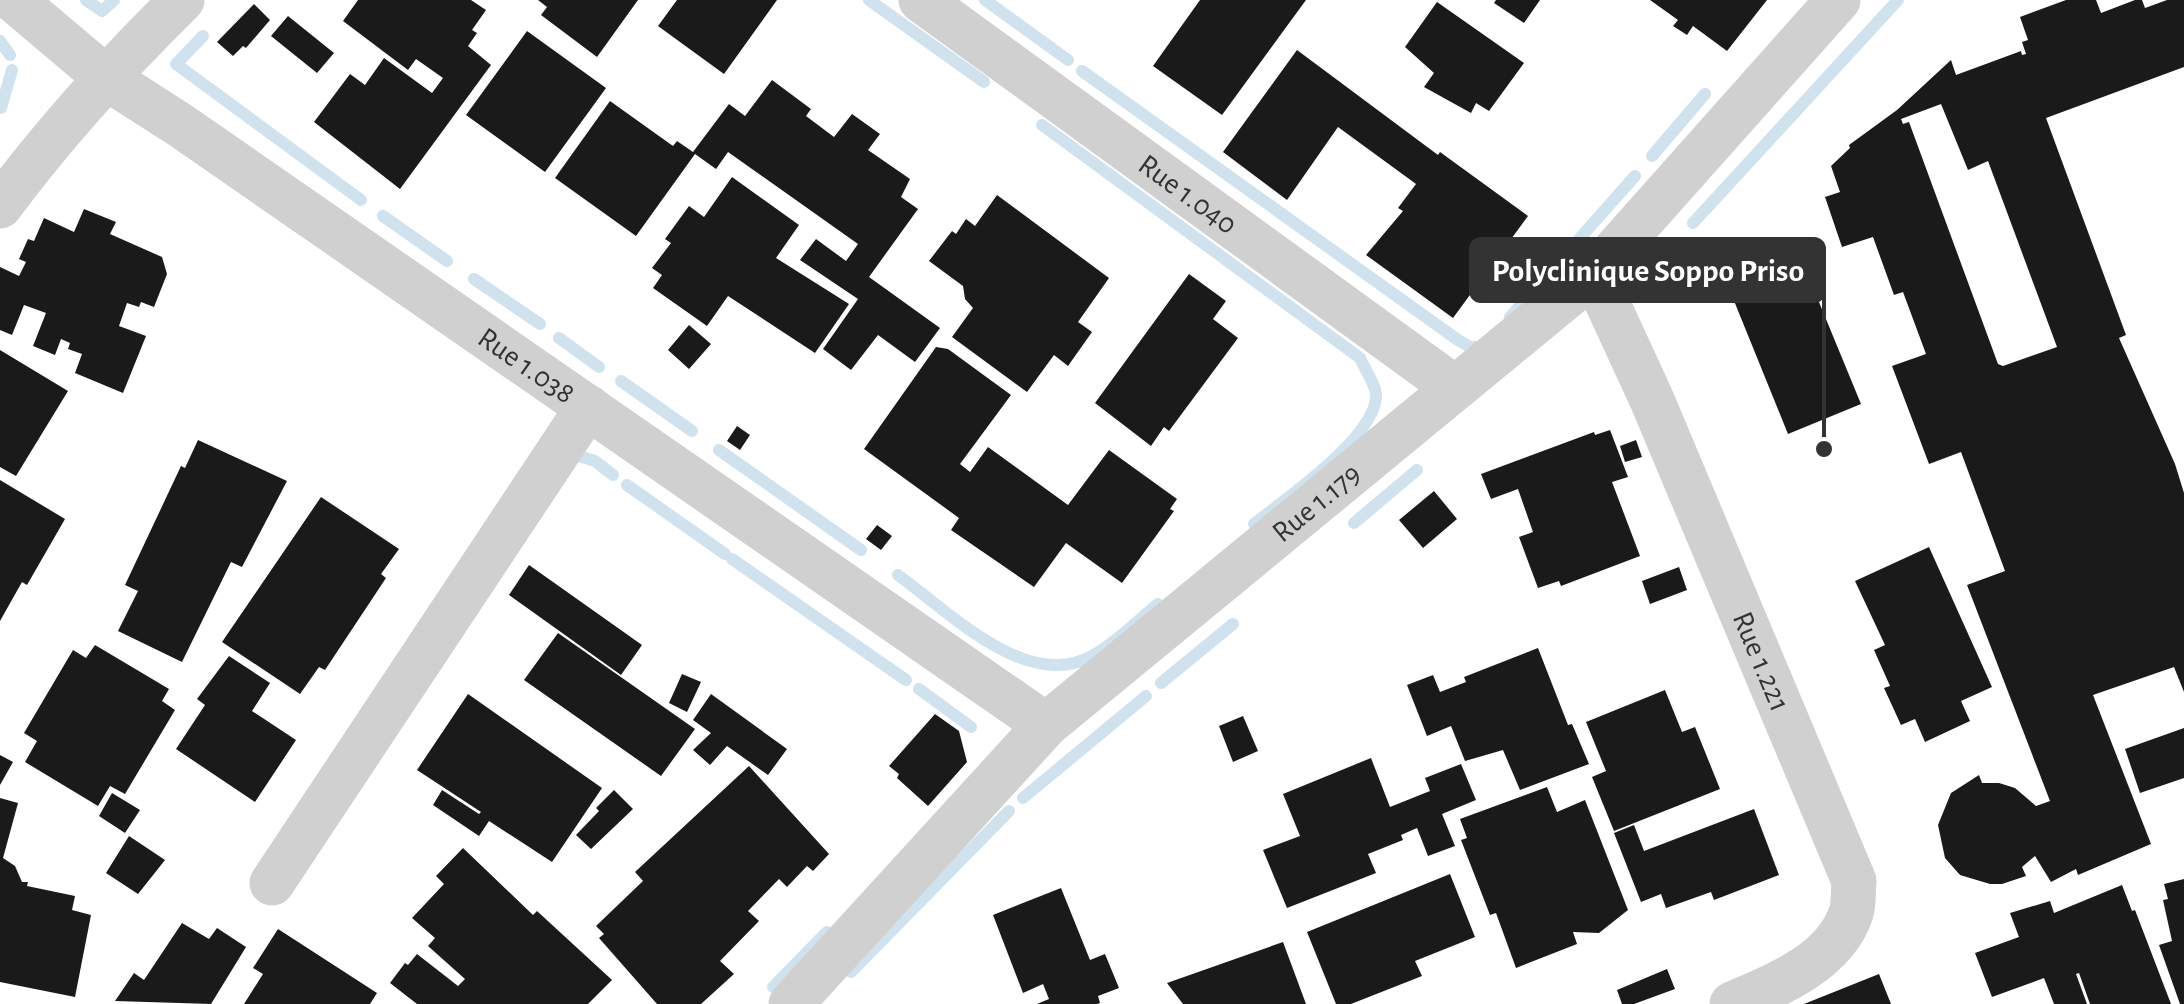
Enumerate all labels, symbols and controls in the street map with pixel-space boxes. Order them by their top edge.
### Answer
street label: Rue 1.040 [1133,149,1242,240]
callout: Polyclinique Soppo Priso [1471,239,1824,301]
text: Polyclinique Soppo Priso [1492,255,1804,287]
street label: Rue 1.038 [472,322,580,410]
street label: Rue 1.179 [1267,459,1367,548]
street label: Rue 1.221 [1727,607,1795,716]

